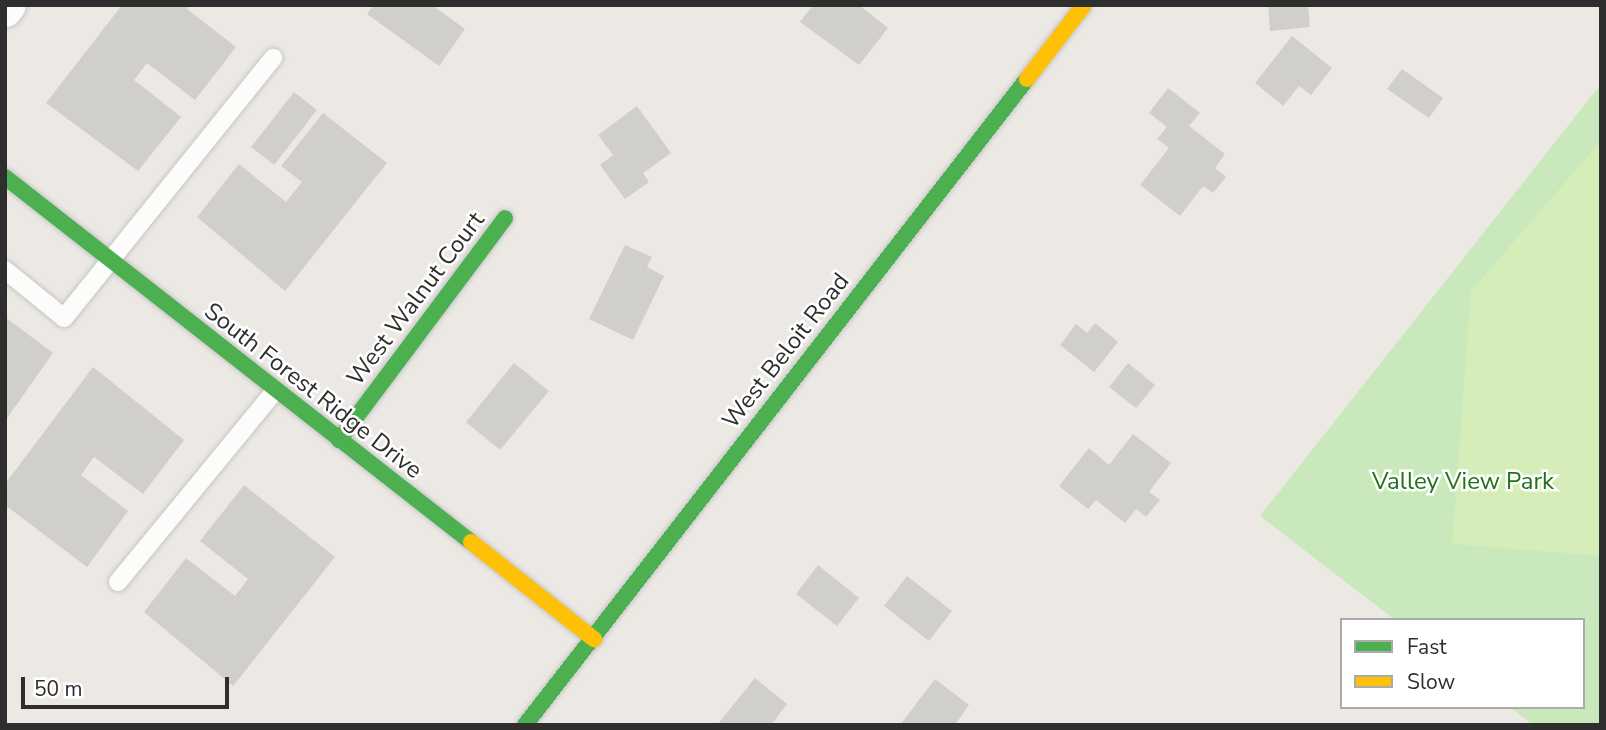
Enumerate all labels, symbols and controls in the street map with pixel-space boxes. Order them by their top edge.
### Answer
street label: West Walnut Court [341,206,491,392]
street label: West Beloit Road [716,268,856,434]
street label: South Forest Ridge Drive [198,297,428,485]
park label: Valley View Park [1372,468,1554,496]
legend [1340,618,1585,709]
text: Fast [1407,633,1447,661]
scale bar [24,664,233,708]
text: Slow [1407,668,1455,696]
text: 50 m [34,675,83,703]

